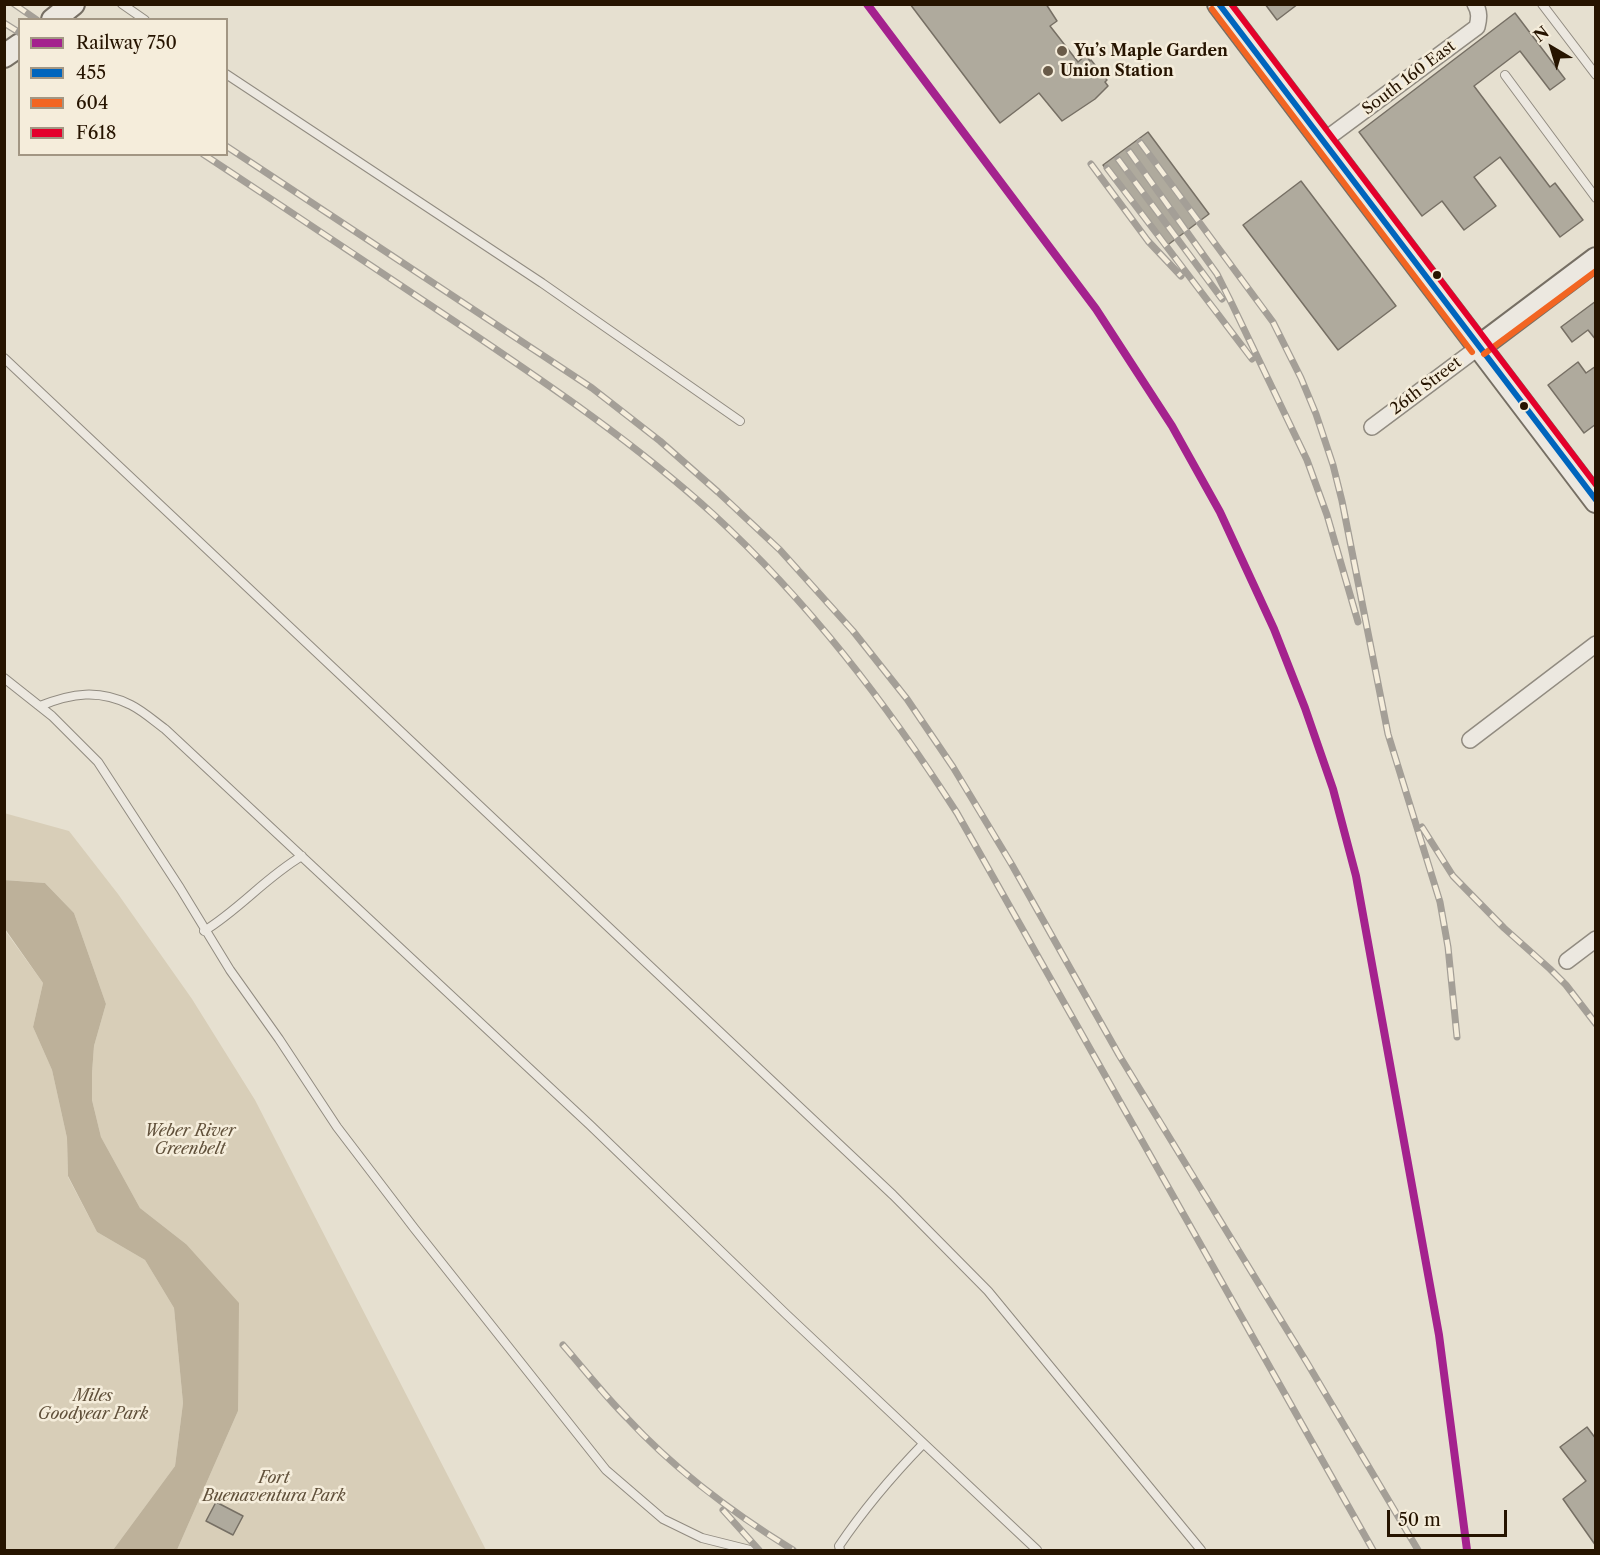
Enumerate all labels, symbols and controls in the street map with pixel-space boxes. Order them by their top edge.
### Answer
legend [18,18,228,156]
north arrow [1522,18,1582,78]
text: N [1529,22,1553,46]
text: Railway 750 [76,32,177,54]
street label: South 160 East [1359,37,1459,119]
place label: Yu’s Maple Garden [1074,41,1228,61]
marker: Yu’s Maple Garden [1055,44,1069,58]
place label: Union Station [1060,61,1174,81]
text: 455 [76,62,106,84]
marker: Union Station [1041,64,1055,78]
text: 604 [76,92,108,114]
text: F618 [76,122,116,144]
unlabelled marker [1431,269,1443,281]
street label: 26th Street [1387,353,1465,419]
unlabelled marker [1518,400,1530,412]
park label: Weber River Greenbelt [144,1121,236,1159]
park label: Miles Goodyear Park [38,1386,148,1424]
park label: Fort Buenaventura Park [203,1468,345,1506]
scale bar [1390,1498,1510,1536]
text: 50 m [1398,1509,1441,1531]

